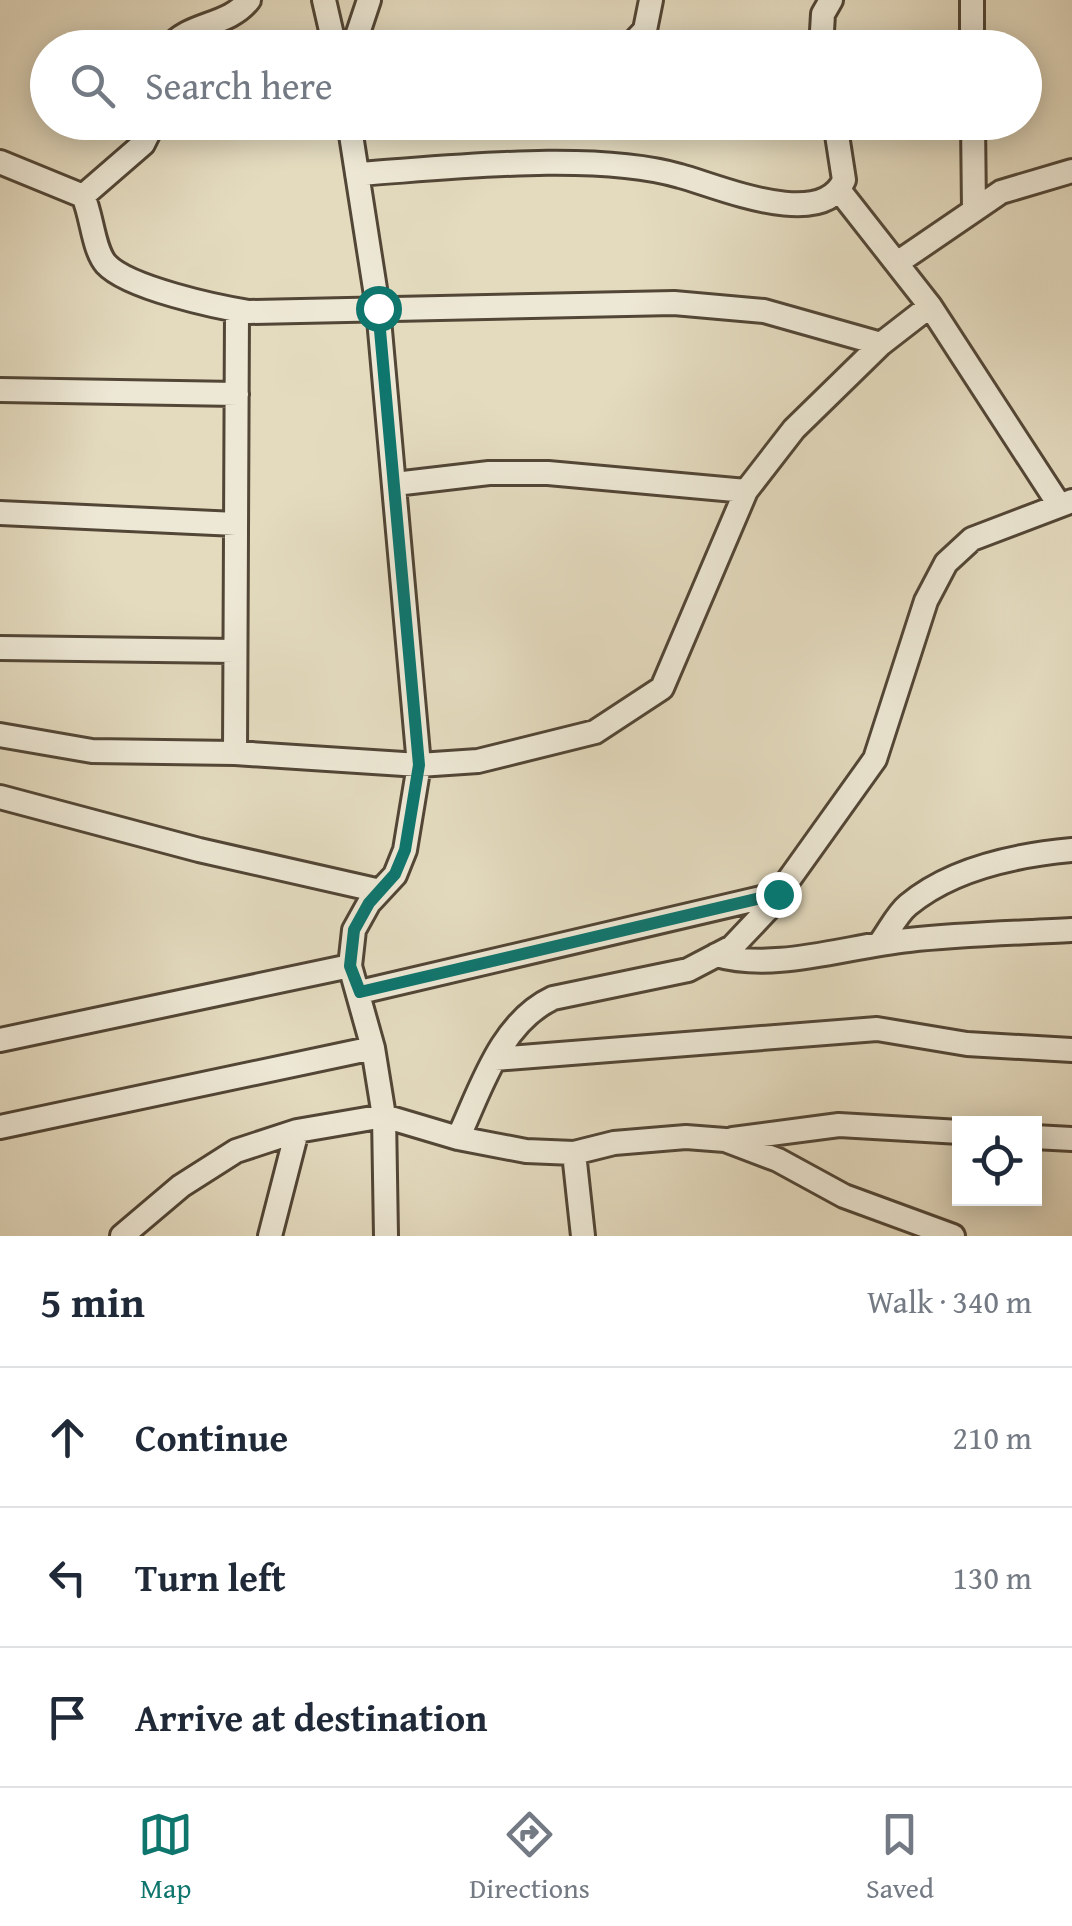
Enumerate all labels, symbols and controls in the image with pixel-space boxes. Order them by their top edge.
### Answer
search box [30,30,1042,140]
text: Search here [145,57,333,113]
icon: search [65,58,120,113]
route start [356,286,402,332]
route end [756,872,802,918]
map controls [952,1116,1042,1206]
button: locate [952,1116,1042,1206]
text: 5 min [40,1271,145,1332]
text: Walk · 340 m [867,1278,1032,1325]
text: Continue [135,1409,288,1465]
icon: ahead [40,1410,95,1465]
text: 210 m [953,1414,1032,1461]
text: Turn left [135,1549,286,1605]
icon: left [40,1550,95,1605]
text: 130 m [953,1554,1032,1601]
text: Arrive at destination [135,1689,488,1745]
icon: arrive [40,1690,95,1745]
tab: Map [138,1807,193,1908]
tab: Directions [469,1807,590,1908]
tab: Saved [866,1807,934,1908]

